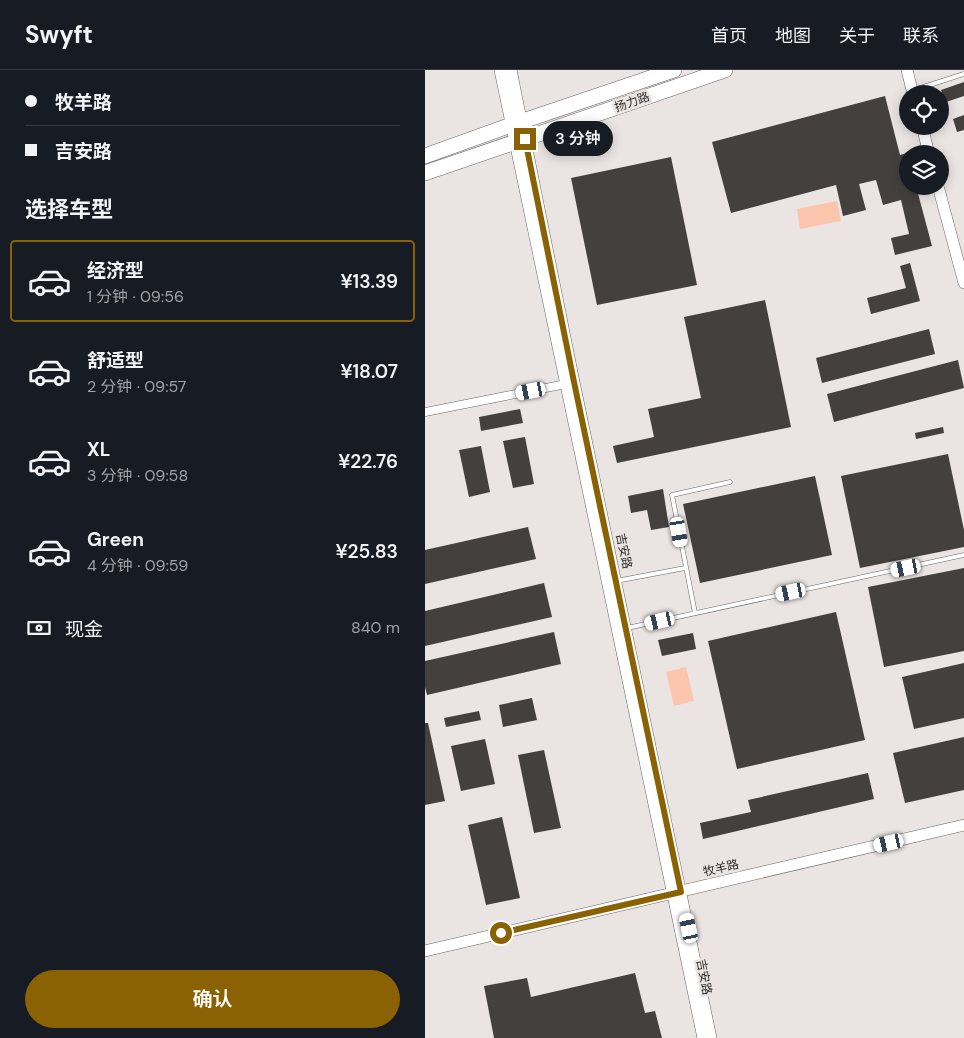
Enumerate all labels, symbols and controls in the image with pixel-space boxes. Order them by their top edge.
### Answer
text: Swyft [25,19,93,50]
text: 首页 [711,24,747,48]
text: 地图 [775,24,811,48]
text: 关于 [839,24,875,48]
text: 联系 [903,24,939,48]
map controls [899,85,949,195]
button: locate [899,85,949,135]
street label: 扬力路 [612,89,652,115]
text: 牧羊路 [55,90,112,115]
callout: 3 分钟 [543,122,613,156]
route end [514,128,536,150]
text: 3 分钟 [555,128,601,149]
text: 吉安路 [55,139,112,164]
button: layers [899,145,949,195]
text: 选择车型 [25,195,113,224]
text: 经济型 [87,258,144,283]
icon: car [27,259,72,304]
text: ¥13.39 [341,269,398,294]
text: 1 分钟 · 09:56 [87,286,184,307]
text: 舒适型 [87,348,144,373]
icon: car [27,349,72,394]
text: ¥18.07 [340,359,398,384]
text: 2 分钟 · 09:57 [87,376,186,397]
car [514,381,547,401]
text: XL [87,437,110,462]
icon: car [27,439,72,484]
text: ¥22.76 [338,449,398,474]
text: 3 分钟 · 09:58 [87,465,188,486]
car [669,516,688,548]
text: Green [87,527,144,552]
icon: car [27,529,72,574]
street label: 吉安路 [612,532,636,570]
text: ¥25.83 [335,539,398,564]
text: 4 分钟 · 09:59 [87,555,188,576]
car [889,558,922,578]
car [774,582,807,602]
car [643,610,676,632]
icon: cash [25,614,53,642]
text: 现金 [65,617,103,642]
text: 840 m [351,617,400,638]
car [872,832,905,854]
street label: 牧羊路 [702,856,740,880]
car [678,912,699,944]
route start [490,922,512,944]
street label: 吉安路 [693,958,715,996]
button: 确认 [25,970,400,1028]

